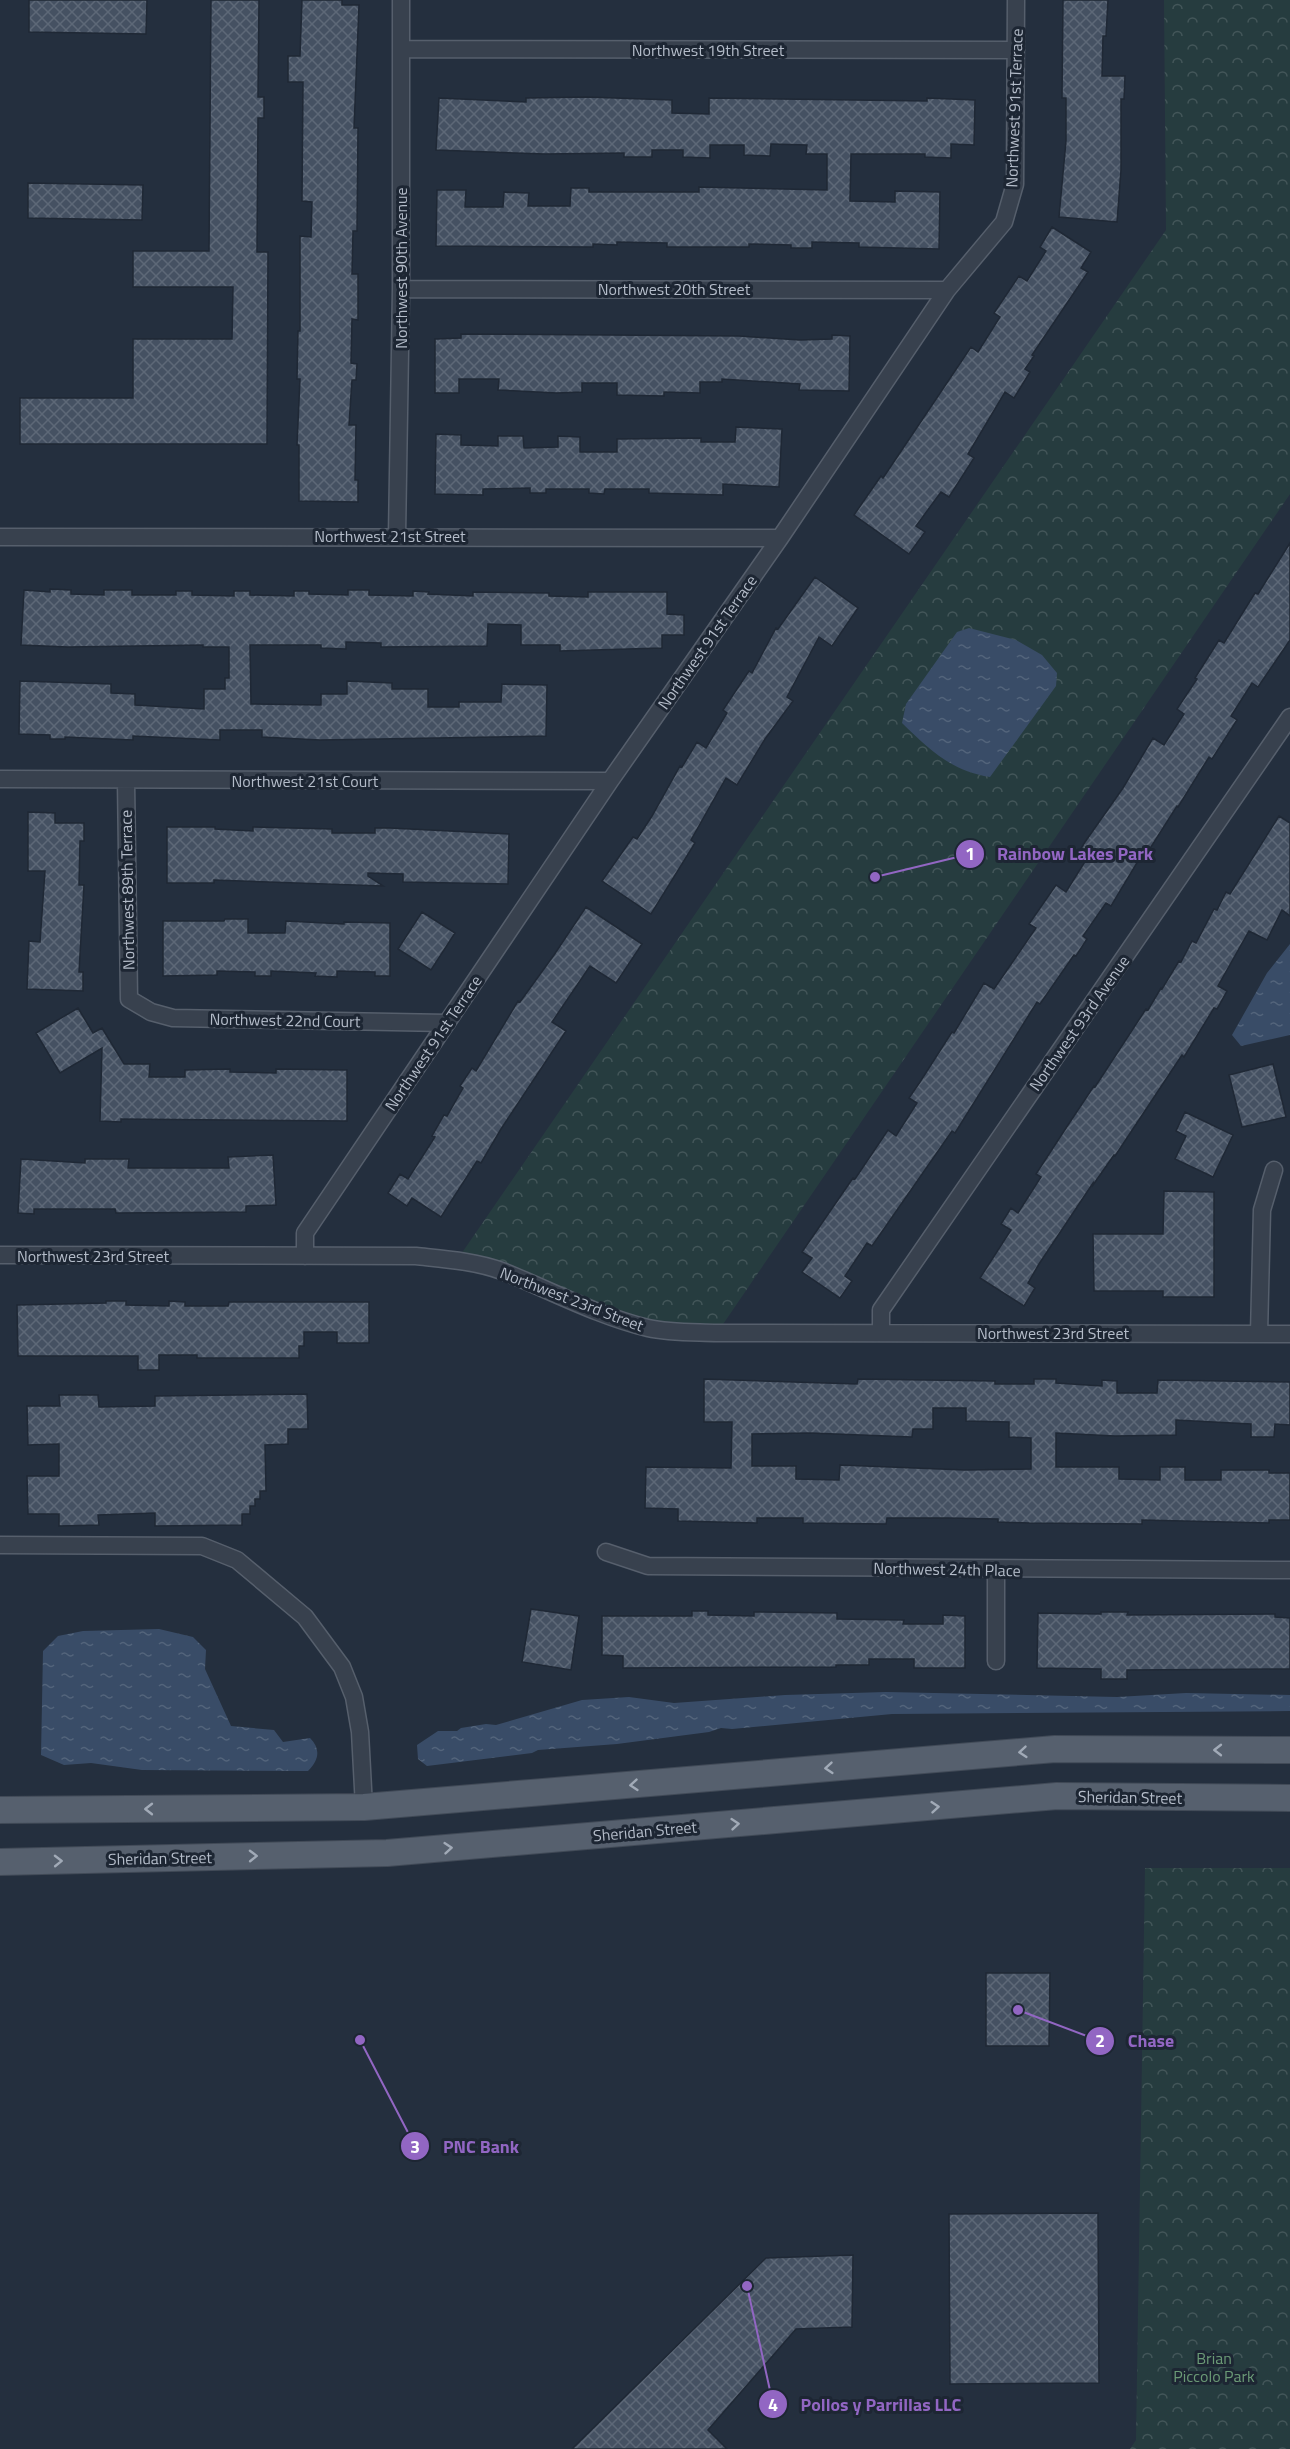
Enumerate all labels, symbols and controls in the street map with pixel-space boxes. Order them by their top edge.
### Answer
street label: Northwest 91st Terrace [999,28,1029,188]
street label: Northwest 19th Street [632,38,785,62]
street label: Northwest 90th Avenue [389,187,413,349]
street label: Northwest 20th Street [598,277,751,301]
street label: Northwest 21st Street [314,524,466,548]
street label: Northwest 91st Terrace [652,570,762,714]
street label: Northwest 21st Court [232,769,379,793]
street label: Northwest 89th Terrace [114,810,140,970]
callout: Rainbow Lakes Park [955,836,1165,872]
text: 1 [965,840,975,867]
text: Rainbow Lakes Park [997,840,1154,867]
street label: Northwest 93rd Avenue [1023,950,1135,1096]
street label: Northwest 91st Terrace [379,970,487,1116]
street label: Northwest 22nd Court [209,1007,361,1033]
street label: Northwest 23rd Street [17,1244,169,1268]
street label: Northwest 23rd Street [497,1261,648,1338]
street label: Northwest 23rd Street [977,1321,1129,1345]
street label: Northwest 24th Place [873,1556,1021,1582]
one-way arrow [1213,1744,1222,1756]
one-way arrow [1018,1745,1027,1758]
one-way arrow [824,1761,833,1774]
one-way arrow [630,1778,639,1791]
street label: Sheridan Street [1078,1784,1183,1810]
one-way arrow [931,1801,940,1814]
one-way arrow [145,1803,154,1815]
street label: Sheridan Street [592,1814,698,1847]
one-way arrow [731,1817,740,1830]
one-way arrow [444,1842,453,1855]
street label: Sheridan Street [108,1845,213,1871]
one-way arrow [249,1850,258,1862]
one-way arrow [54,1855,63,1867]
callout: Chase [1085,2023,1186,2059]
text: 2 [1095,2027,1105,2054]
text: Chase [1128,2027,1174,2054]
callout: PNC Bank [400,2128,531,2164]
text: 3 [410,2133,420,2160]
text: PNC Bank [443,2133,520,2160]
park label: Brian Piccolo Park [1173,2346,1255,2388]
callout: Pollos y Parrillas LLC [758,2386,973,2422]
text: 4 [768,2391,778,2418]
text: Pollos y Parrillas LLC [801,2391,962,2418]

